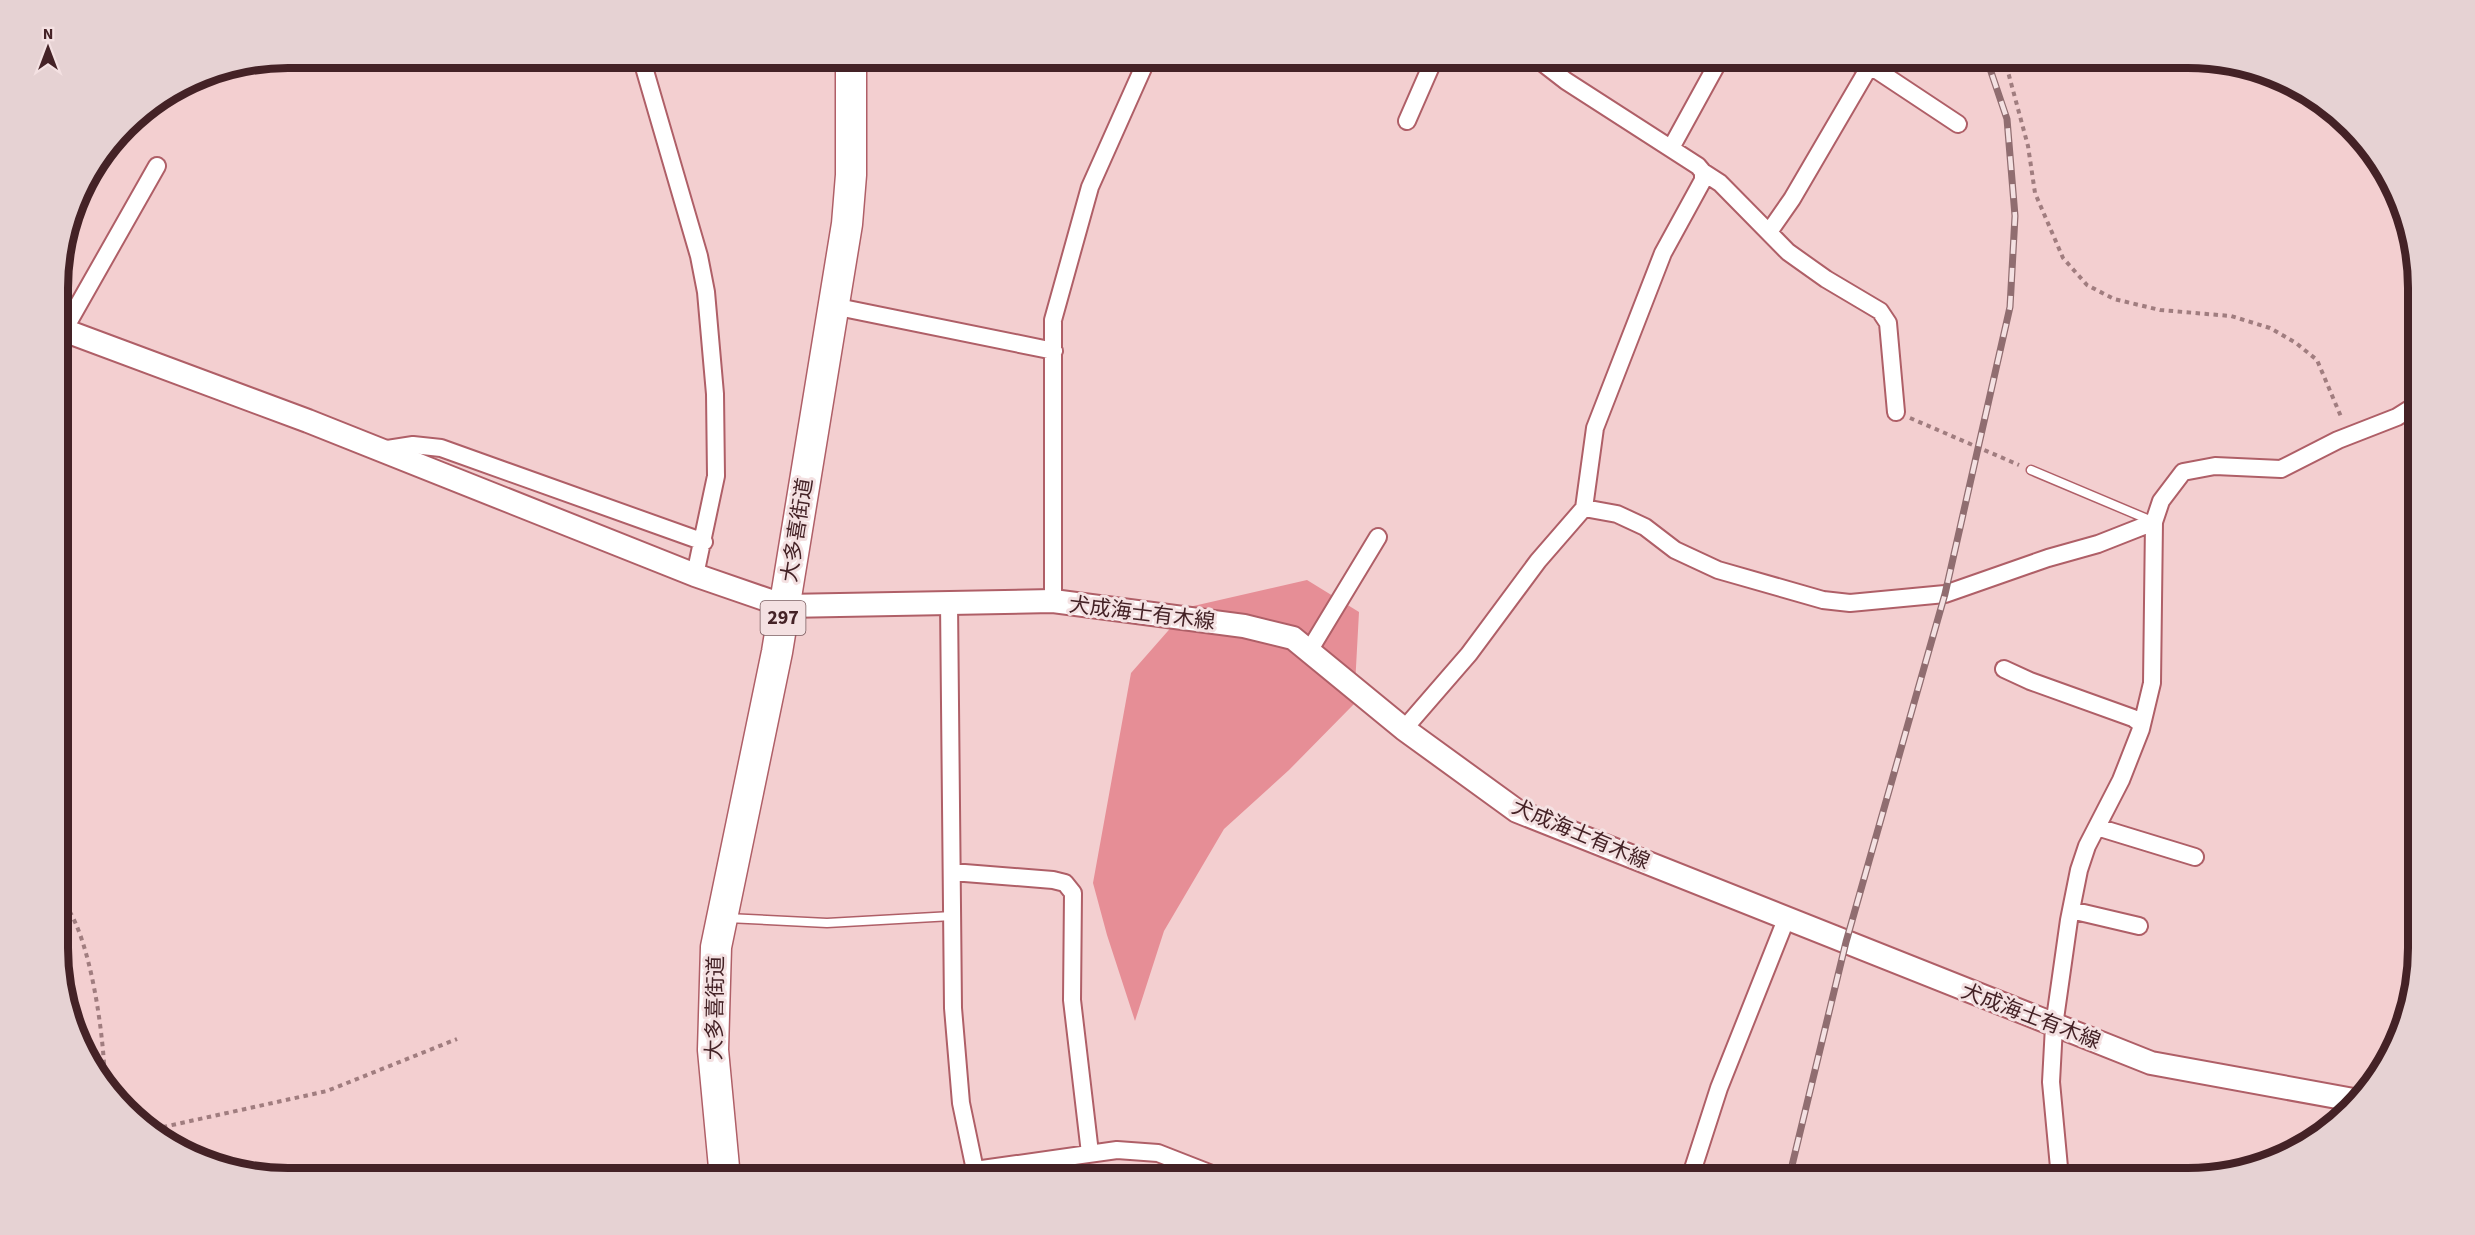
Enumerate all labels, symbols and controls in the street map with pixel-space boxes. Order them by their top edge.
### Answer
north arrow [18,18,78,78]
text: N [43,23,53,45]
street label: 大多喜街道 [774,476,820,584]
street label: 犬成海士有木線 [1067,589,1217,637]
road number: 297 [760,601,806,635]
street label: 犬成海士有木線 [1507,791,1655,877]
street label: 大多喜街道 [699,955,731,1061]
street label: 犬成海士有木線 [1957,976,2105,1056]

